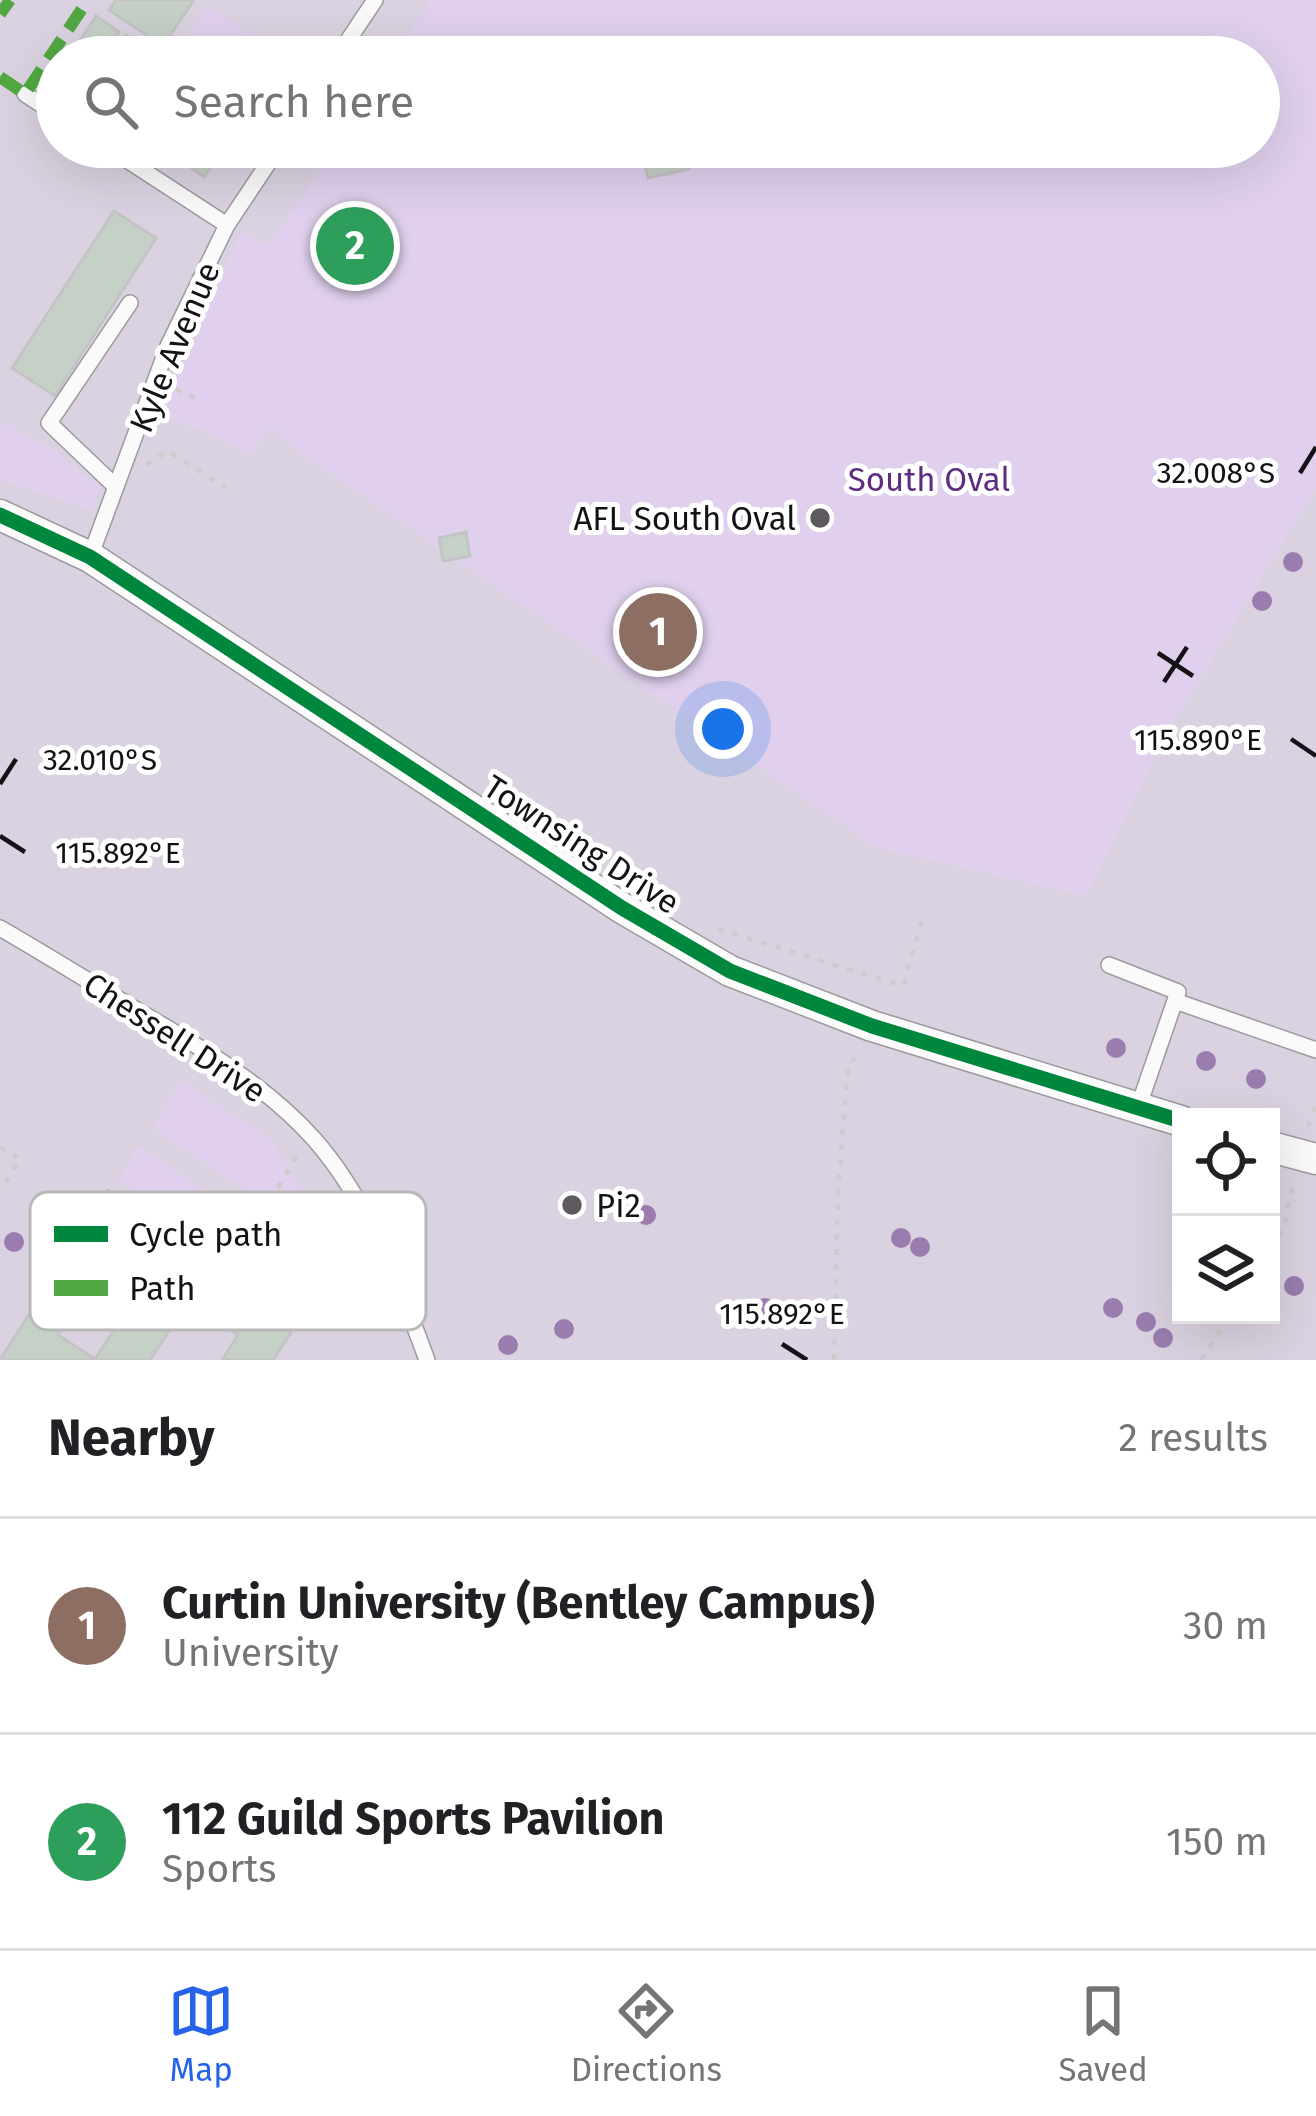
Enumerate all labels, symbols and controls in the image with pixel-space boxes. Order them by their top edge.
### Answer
search box [36,36,1280,168]
icon: search [78,69,144,135]
text: Search here [174,75,414,129]
pin: 2 [316,201,394,291]
street label: Kyle Avenue [121,256,229,439]
text: 32.008°S [1157,455,1275,491]
park label: South Oval [848,460,1010,500]
place label: AFL South Oval [573,499,796,539]
marker: AFL South Oval [807,505,833,531]
pin: 1 [619,587,697,677]
your location [693,699,753,759]
text: 115.890°E [1134,722,1262,758]
text: 32.010°S [43,742,157,778]
street label: Townsing Drive [476,767,687,923]
text: 115.892°E [55,835,181,871]
street label: Chessell Drive [76,964,273,1112]
map controls [1172,1108,1280,1324]
button: locate [1172,1108,1280,1216]
place label: Pi2 [596,1186,641,1226]
legend [30,1192,426,1330]
marker: Pi2 [559,1192,585,1218]
text: Cycle path [129,1215,282,1255]
button: layers [1172,1216,1280,1324]
text: Path [129,1269,196,1309]
text: 115.892°E [719,1296,845,1332]
text: Nearby [48,1407,214,1469]
text: 2 results [1119,1415,1268,1461]
text: Curtin University (Bentley Campus) [162,1576,875,1630]
text: 1 [78,1603,96,1649]
text: 30 m [1183,1603,1268,1649]
text: University [162,1630,339,1676]
text: 112 Guild Sports Pavilion [162,1792,665,1846]
text: 2 [77,1819,97,1865]
text: 150 m [1166,1819,1268,1865]
text: Sports [162,1846,277,1892]
tab: Map [168,1978,234,2090]
tab: Directions [571,1978,722,2090]
tab: Saved [1058,1978,1148,2090]

